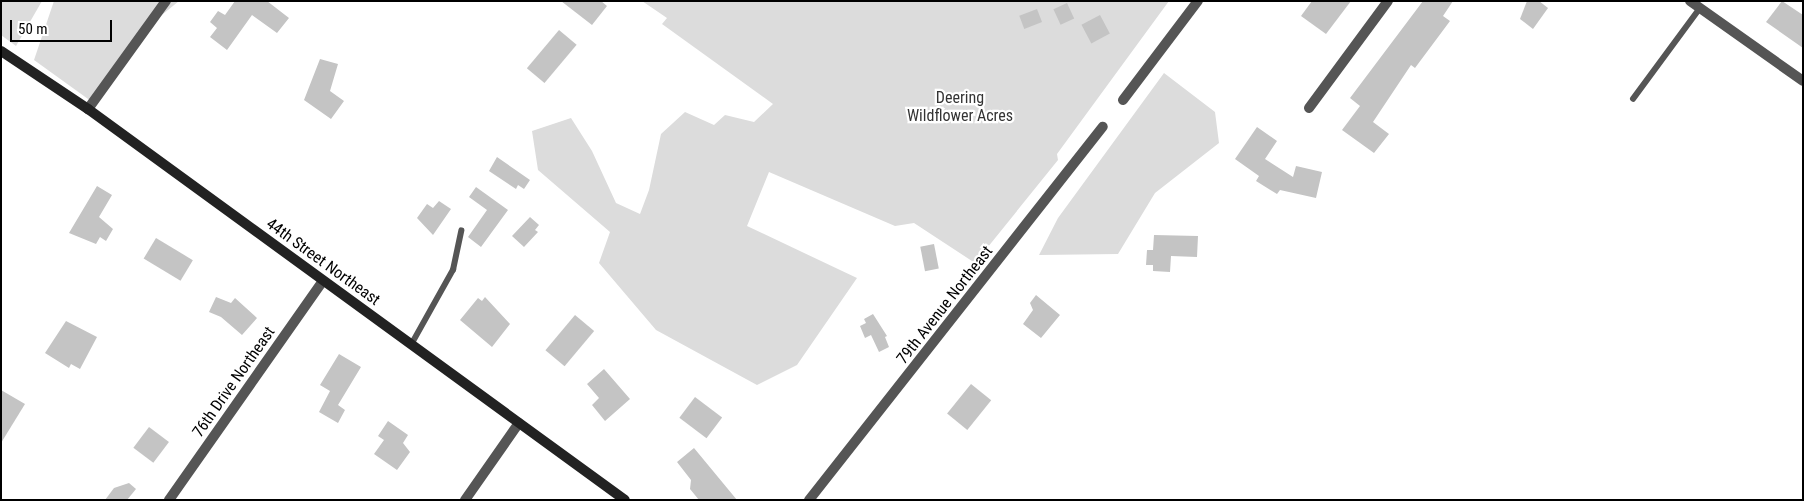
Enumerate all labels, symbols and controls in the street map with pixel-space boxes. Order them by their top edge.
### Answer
scale bar [12,10,115,42]
text: 50 m [18,20,48,38]
park label: Deering Wildflower Acres [907,88,1013,126]
street label: 44th Street Northeast [262,214,384,310]
street label: 79th Avenue Northeast [893,242,997,368]
street label: 76th Drive Northeast [189,323,279,441]

